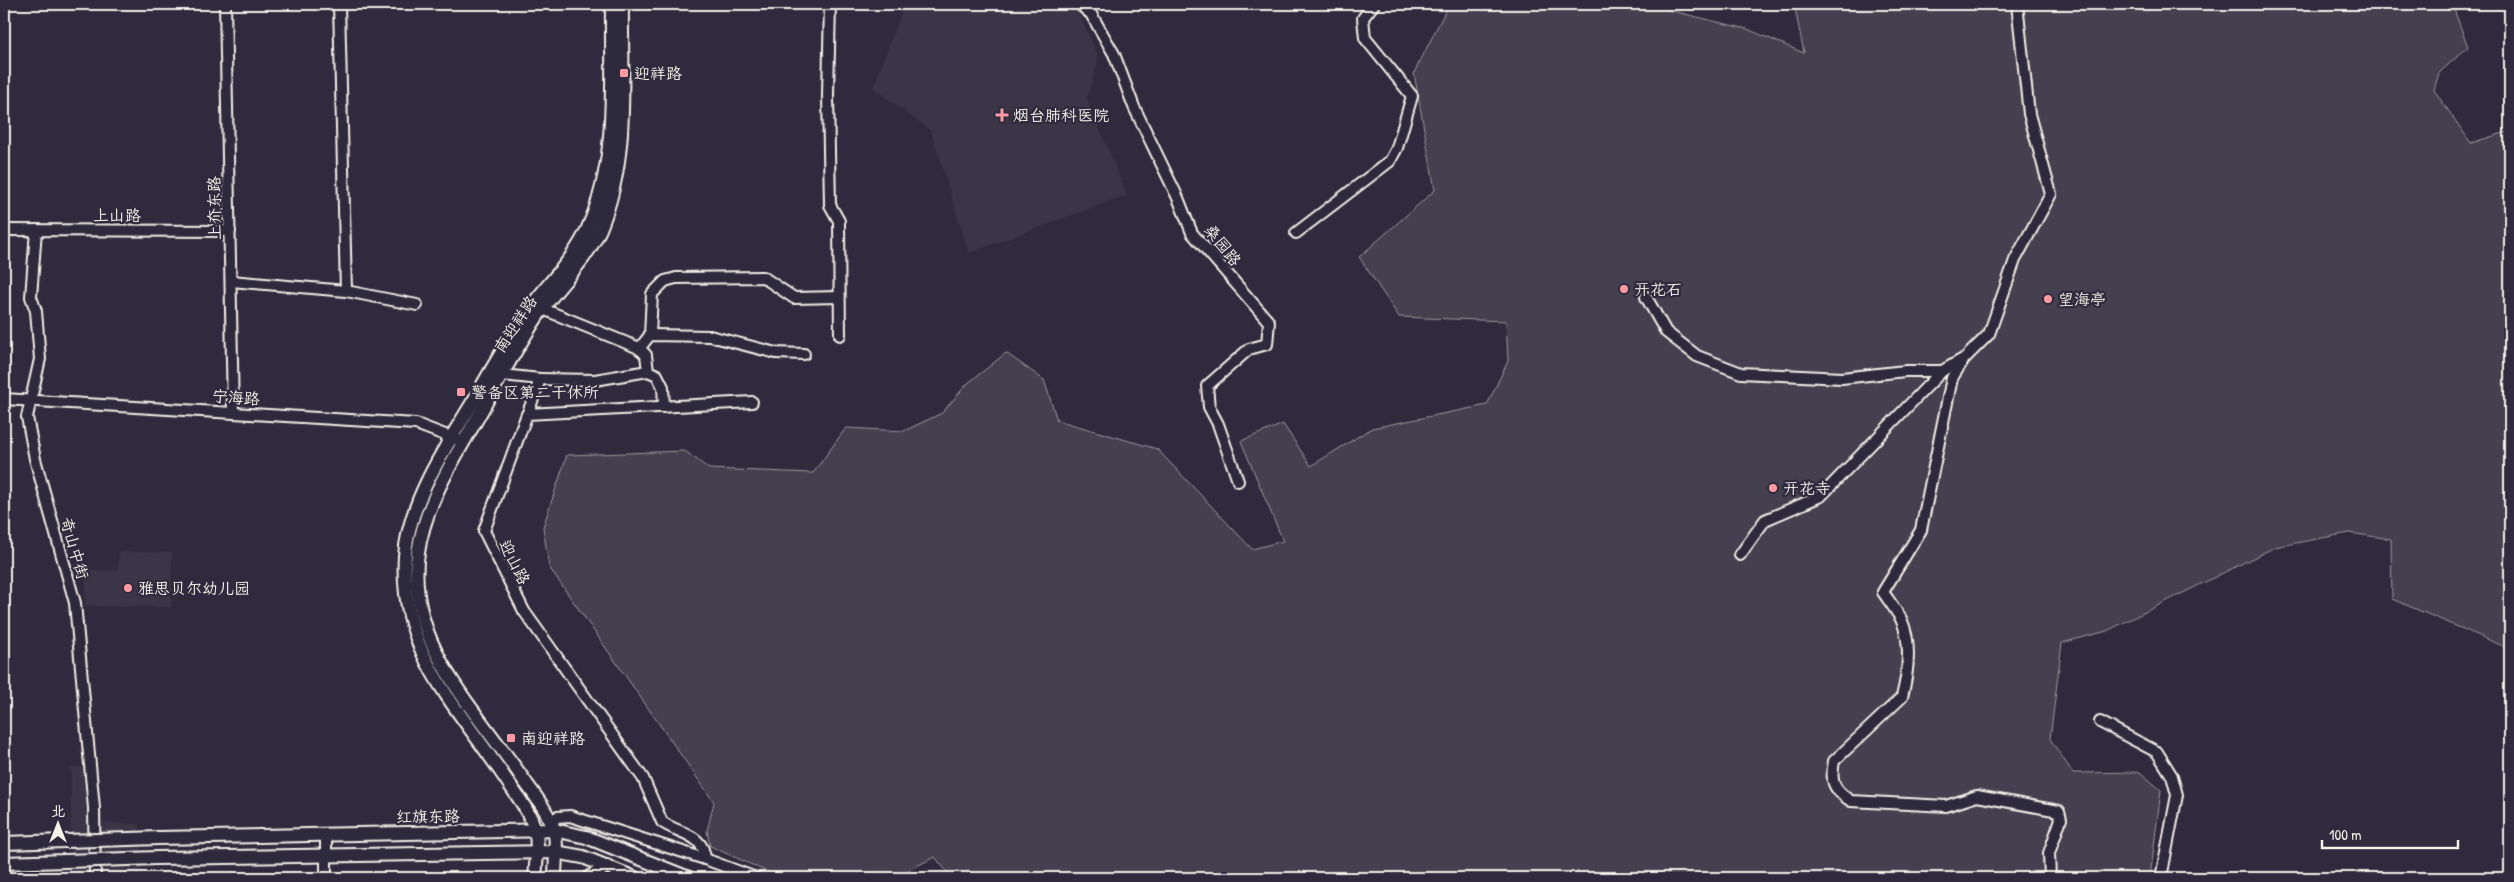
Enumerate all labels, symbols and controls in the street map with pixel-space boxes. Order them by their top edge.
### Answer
place label: 迎祥路 [634,62,682,84]
marker: 迎祥路 [618,67,630,79]
place label: 烟台肺科医院 [1013,104,1109,126]
marker: 烟台肺科医院 [995,108,1009,122]
street label: 上夼东路 [202,176,226,240]
street label: 上山路 [93,204,141,226]
street label: 桑园路 [1199,219,1247,271]
place label: 开花石 [1634,278,1682,300]
marker: 开花石 [1618,283,1630,295]
place label: 望海亭 [2058,288,2106,310]
street label: 南迎祥路 [488,291,542,357]
marker: 望海亭 [2042,293,2054,305]
place label: 警备区第二干休所 [471,381,599,403]
street label: 宁海路 [211,384,261,410]
marker: 警备区第二干休所 [455,386,467,398]
place label: 开花寺 [1783,477,1831,499]
marker: 开花寺 [1767,482,1779,494]
street label: 奇山中街 [56,514,94,582]
street label: 迎山路 [494,536,536,588]
place label: 雅思贝尔幼儿园 [138,577,250,599]
marker: 雅思贝尔幼儿园 [122,582,134,594]
place label: 南迎祥路 [521,727,585,749]
marker: 南迎祥路 [505,732,517,744]
north arrow [32,800,82,850]
text: 北 [51,801,65,820]
street label: 红旗东路 [396,804,460,828]
scale bar [2322,817,2458,849]
text: 100 m [2329,824,2362,845]

